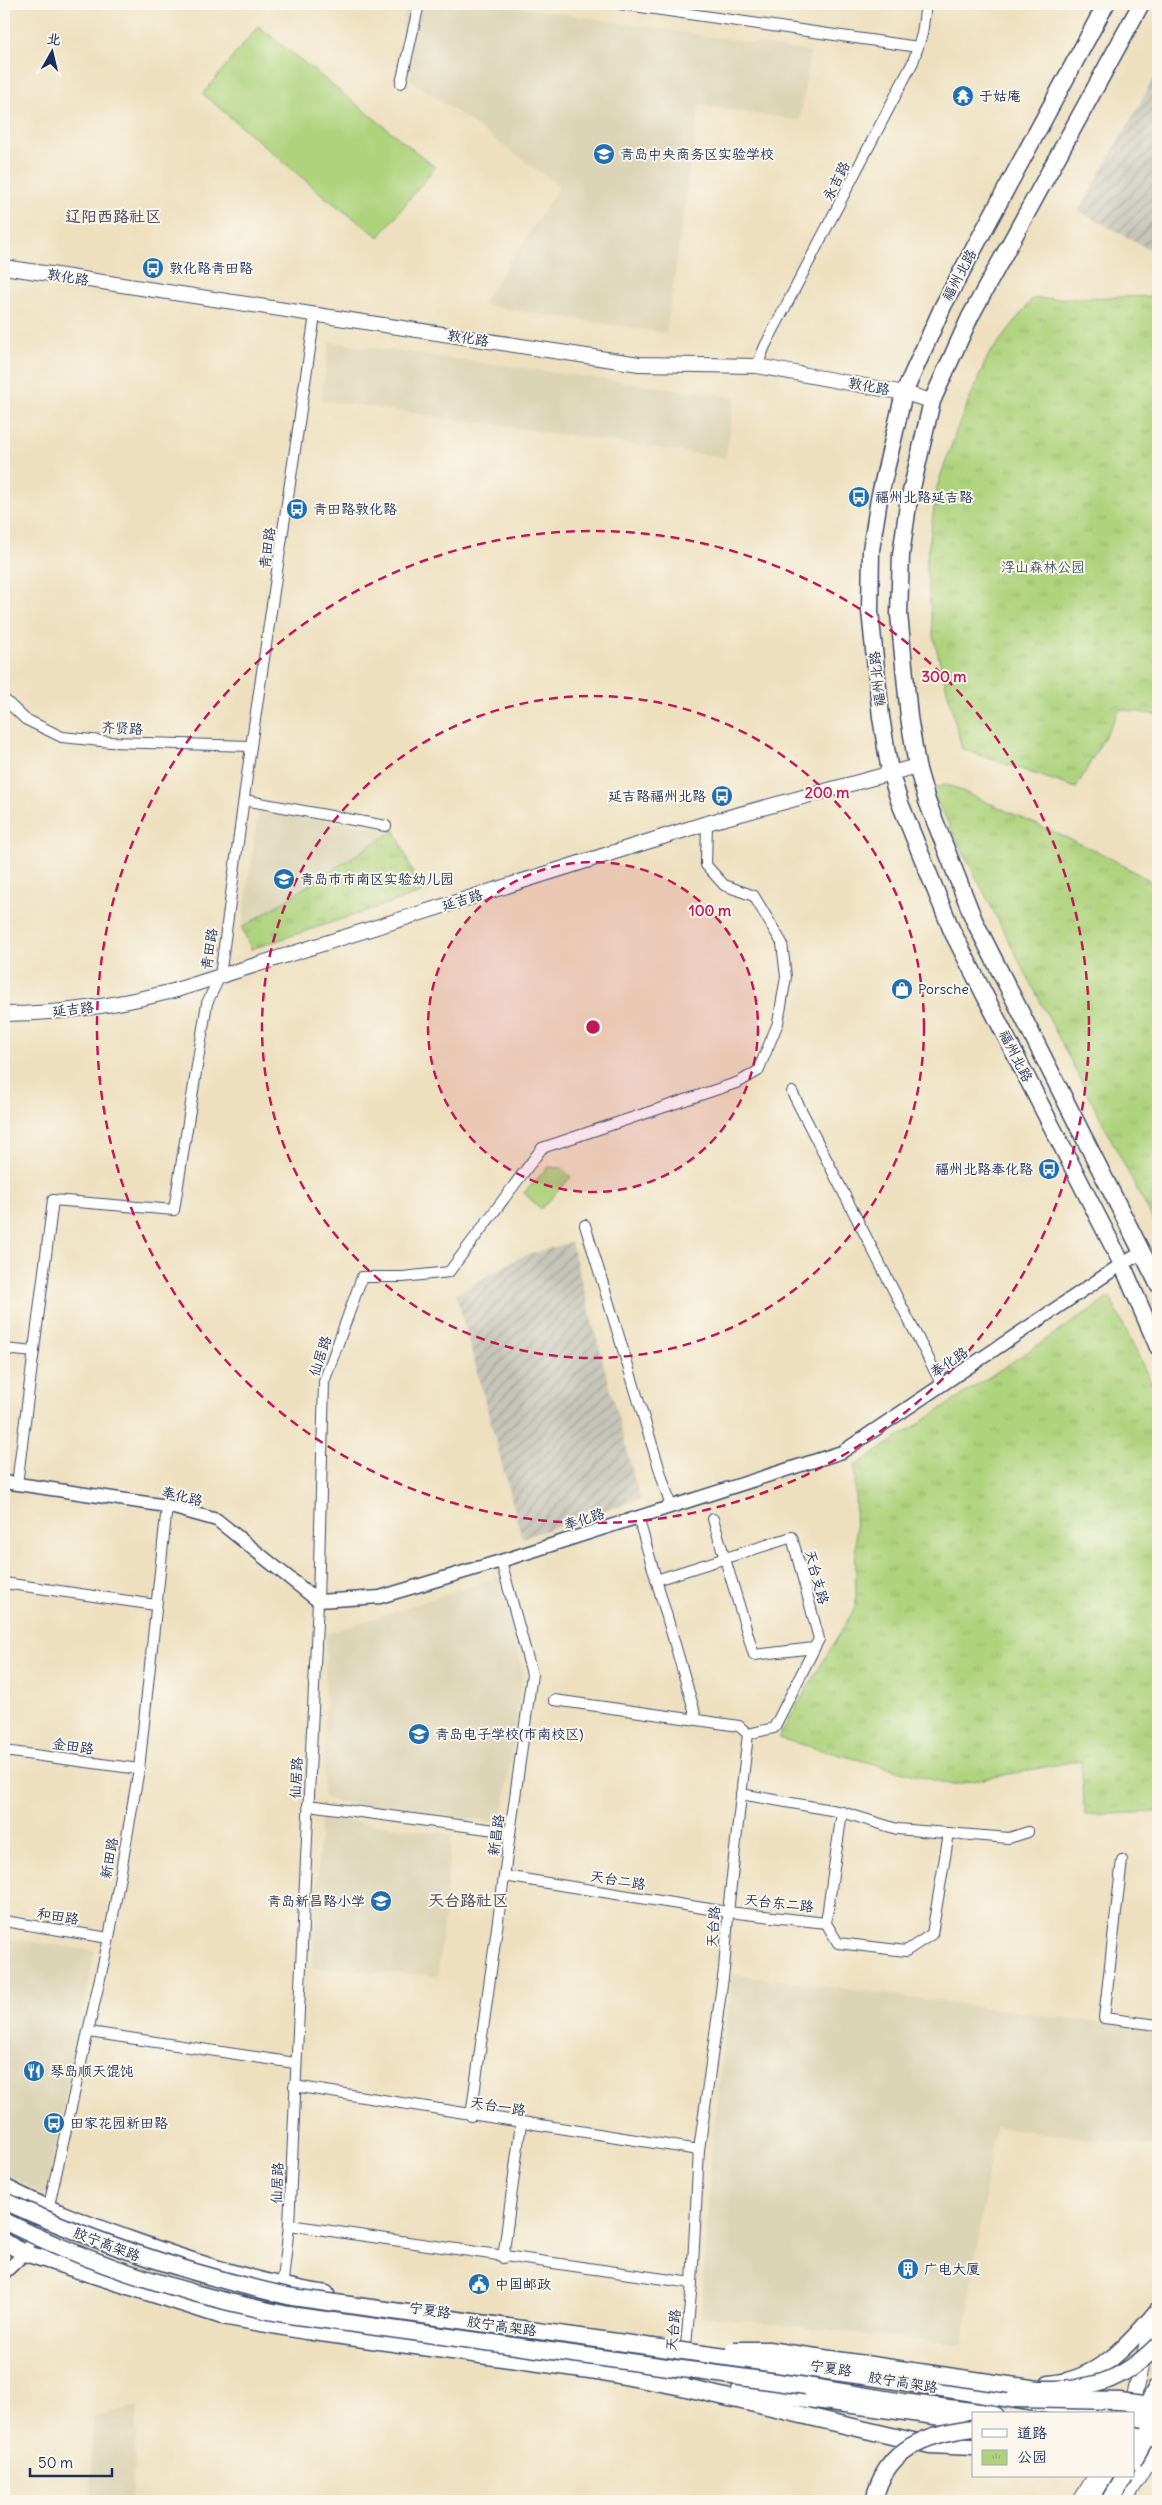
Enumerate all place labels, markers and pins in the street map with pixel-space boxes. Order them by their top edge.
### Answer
temple icon: 于姑庵 [951,84,975,108]
place label: 于姑庵 [979,87,1021,105]
school or university icon: 青岛中央商务区实验学校 [592,142,616,166]
place label: 青岛中央商务区实验学校 [620,145,774,163]
bus stop icon: 敦化路青田路 [141,256,165,280]
place label: 敦化路青田路 [169,259,253,277]
bus stop icon: 福州北路延吉路 [847,485,871,509]
place label: 福州北路延吉路 [875,488,973,506]
bus stop icon: 青田路敦化路 [285,497,309,521]
place label: 青田路敦化路 [313,500,397,518]
bus stop icon: 延吉路福州北路 [710,784,734,808]
place label: 延吉路福州北路 [608,787,706,805]
school or university icon: 青岛市市南区实验幼儿园 [272,867,296,891]
place label: 青岛市市南区实验幼儿园 [300,870,454,888]
shop icon: Porsche [890,977,914,1001]
place label: Porsche [918,980,969,998]
centre of rings [584,1018,602,1036]
bus stop icon: 福州北路奉化路 [1037,1157,1061,1181]
place label: 福州北路奉化路 [935,1160,1033,1178]
school or university icon: 青岛电子学校(市南校区) [407,1722,431,1746]
place label: 青岛电子学校(市南校区) [435,1725,583,1743]
school or university icon: 青岛新昌路小学 [369,1889,393,1913]
place label: 青岛新昌路小学 [267,1892,365,1910]
restaurant icon: 琴岛顺天馄饨 [22,2059,46,2083]
place label: 琴岛顺天馄饨 [50,2062,134,2080]
bus stop icon: 田家花园新田路 [42,2111,66,2135]
place label: 田家花园新田路 [70,2114,168,2132]
building icon: 广电大厦 [896,2257,920,2281]
place label: 广电大厦 [924,2260,980,2278]
public building icon: 中国邮政 [467,2272,491,2296]
place label: 中国邮政 [495,2275,551,2293]

